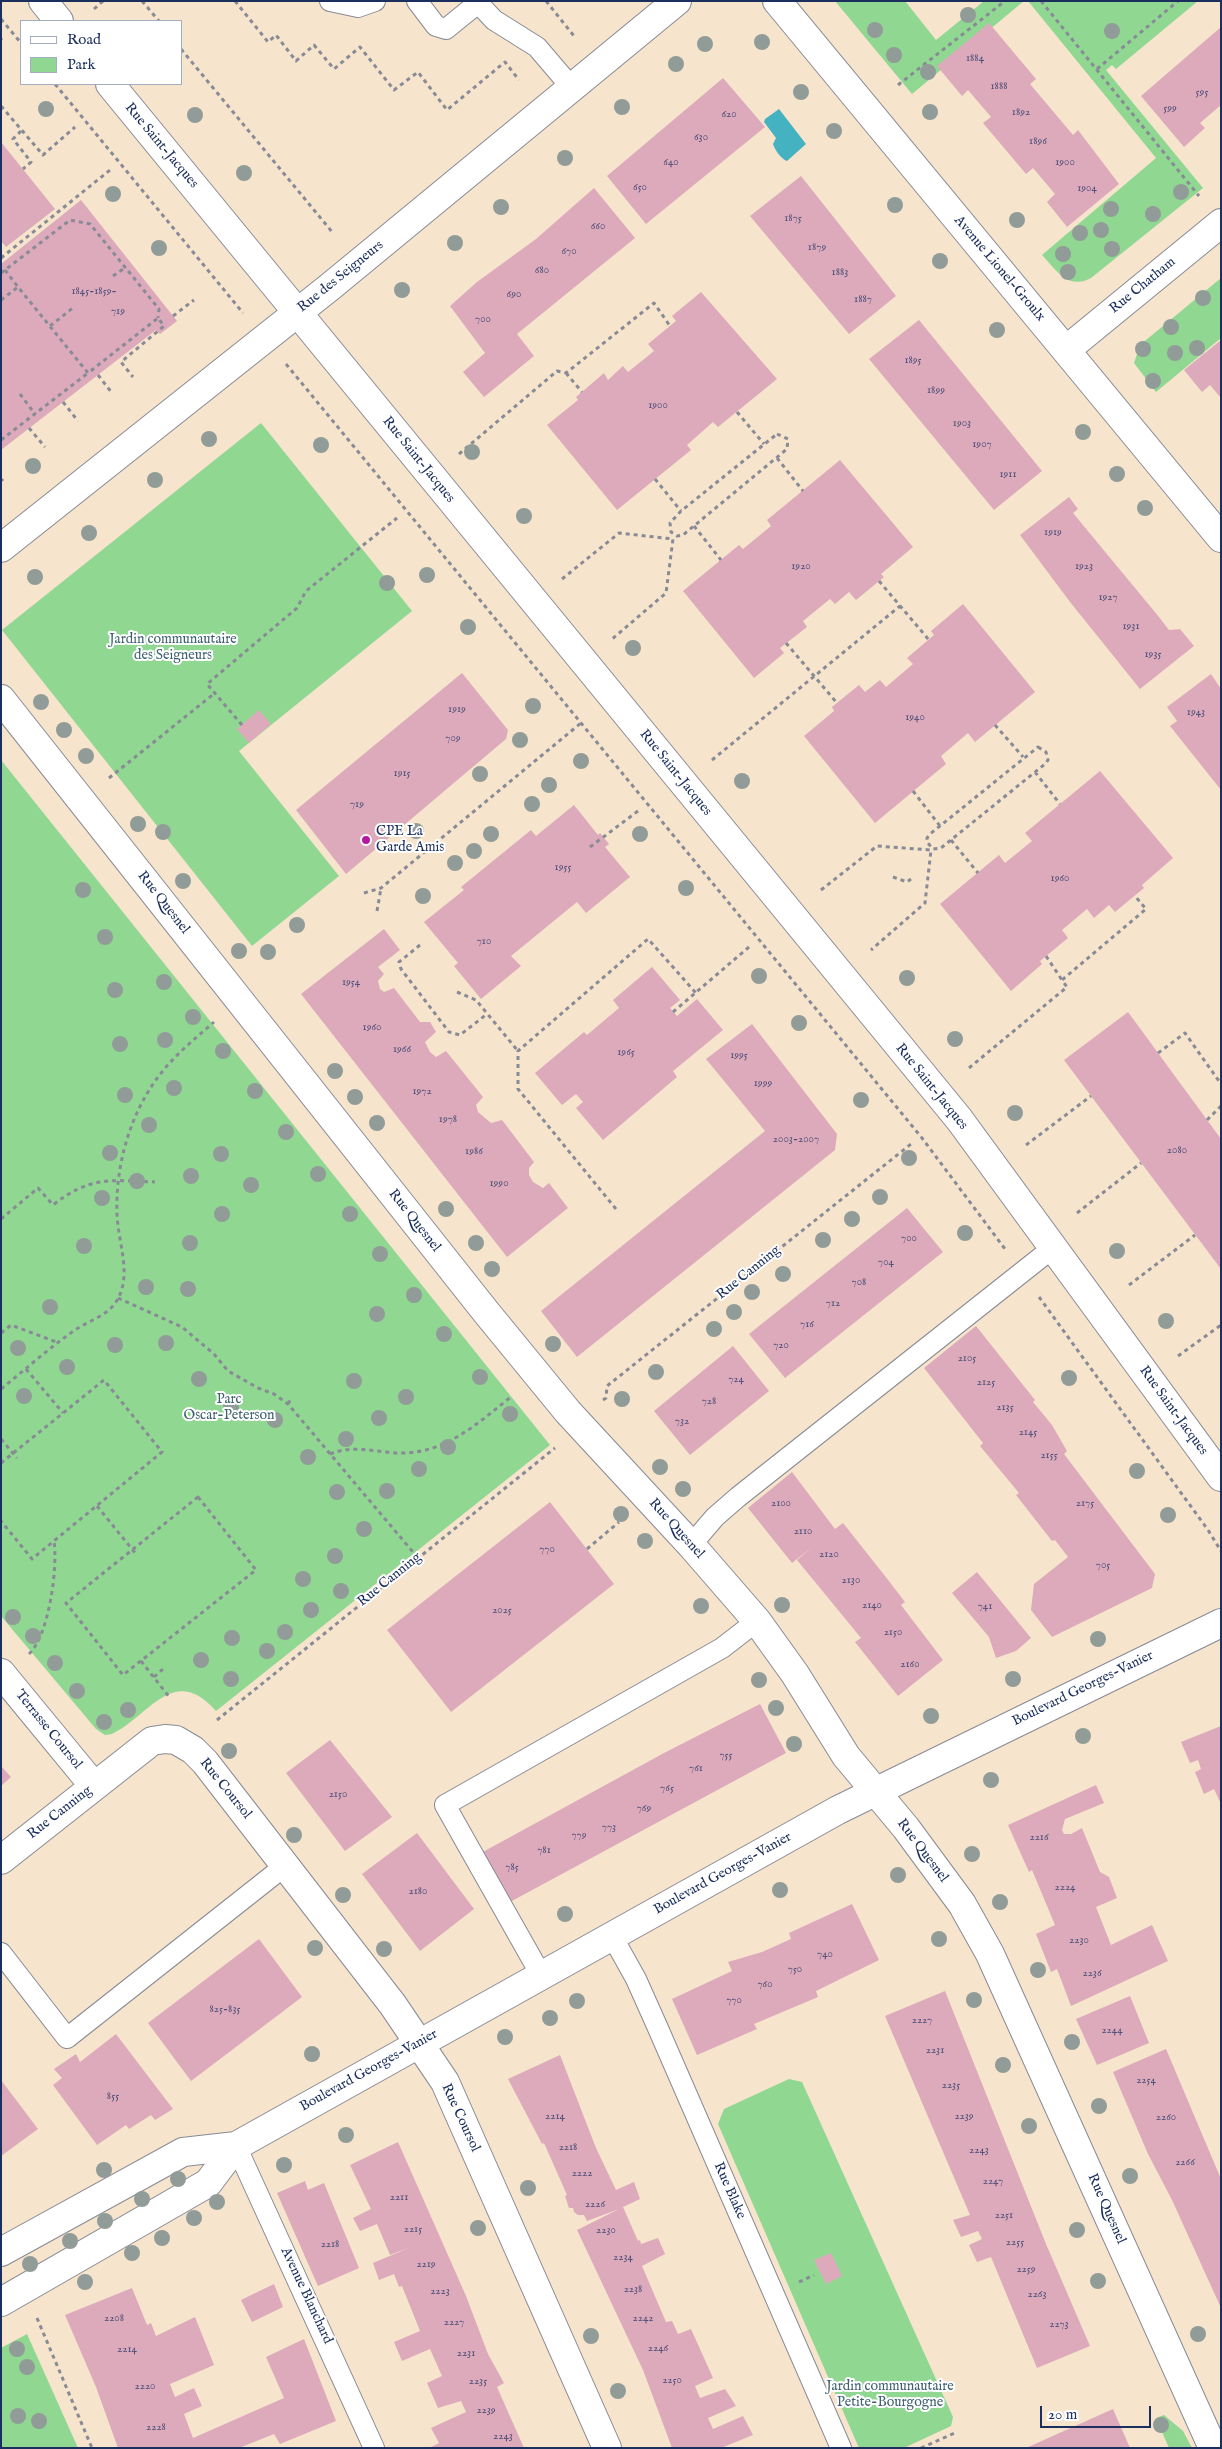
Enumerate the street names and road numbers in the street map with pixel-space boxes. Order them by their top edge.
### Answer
street label: Rue Saint-Jacques [121,100,201,192]
street label: Avenue Lionel-Groulx [950,213,1048,325]
street label: Rue des Seigneurs [295,237,387,317]
street label: Rue Chatham [1107,254,1179,318]
street label: Rue Saint-Jacques [378,414,458,506]
street label: Rue Saint-Jacques [635,727,715,819]
street label: Rue Quesnel [133,868,193,938]
street label: Rue Saint-Jacques [891,1041,971,1133]
street label: Rue Quesnel [384,1186,444,1256]
street label: Rue Canning [714,1242,784,1304]
street label: Rue Saint-Jacques [1135,1363,1211,1459]
street label: Rue Quesnel [645,1495,707,1563]
street label: Rue Canning [355,1549,425,1611]
street label: Boulevard Georges-Vanier [1010,1648,1156,1730]
street label: Terrasse Coursol [11,1687,85,1773]
street label: Rue Coursol [195,1755,255,1823]
street label: Rue Canning [24,1783,96,1843]
street label: Rue Quesnel [893,1816,951,1886]
street label: Boulevard Georges-Vanier [651,1829,795,1919]
street label: Boulevard Georges-Vanier [297,2026,441,2116]
street label: Rue Coursol [437,2081,483,2155]
street label: Rue Blake [709,2160,749,2222]
street label: Rue Quesnel [1083,2171,1129,2247]
street label: Avenue Blanchard [276,2245,336,2347]

